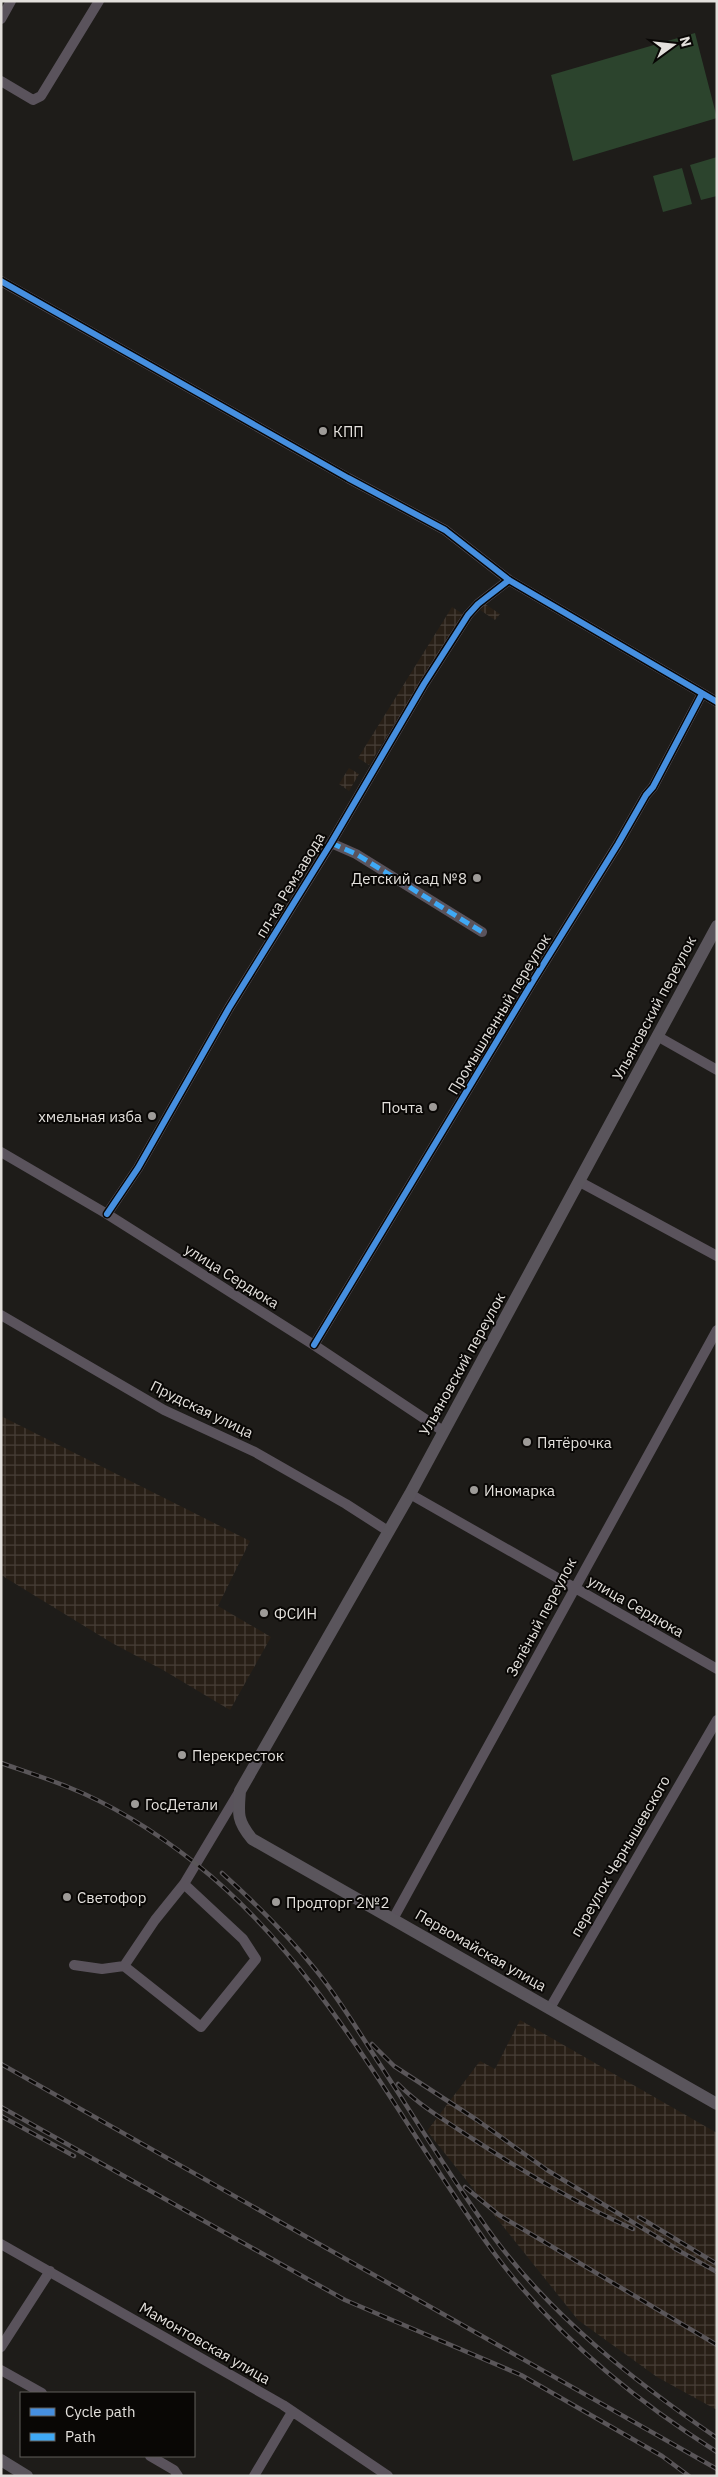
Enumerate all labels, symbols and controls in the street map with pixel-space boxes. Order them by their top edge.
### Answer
north arrow [648,20,698,70]
text: N [676,34,696,49]
place label: КПП [333,422,364,441]
marker: КПП [317,425,329,437]
street label: пл-ка Ремзавода [251,829,329,941]
place label: Детский сад №8 [351,869,467,888]
marker: Детский сад №8 [471,872,483,884]
street label: Промышленный переулок [443,930,555,1098]
street label: Ульяновский переулок [608,932,700,1084]
place label: Почта [381,1098,423,1117]
marker: Почта [427,1101,439,1113]
place label: хмельная изба [38,1107,142,1126]
marker: хмельная изба [146,1110,158,1122]
street label: улица Сердюка [181,1239,283,1313]
street label: Ульяновский переулок [415,1289,509,1439]
street label: Прудская улица [148,1376,256,1442]
place label: Пятёрочка [537,1433,612,1452]
marker: Пятёрочка [521,1436,533,1448]
place label: Иномарка [484,1481,555,1500]
marker: Иномарка [468,1484,480,1496]
street label: Зелёный переулок [502,1554,580,1680]
street label: улица Сердюка [584,1571,688,1641]
place label: ФСИН [274,1604,317,1623]
marker: ФСИН [258,1607,270,1619]
place label: Перекресток [192,1746,284,1765]
marker: Перекресток [176,1749,188,1761]
street label: переулок Чернышевского [566,1772,674,1940]
place label: ГосДетали [145,1795,218,1814]
marker: ГосДетали [129,1798,141,1810]
place label: Светофор [77,1888,146,1907]
marker: Светофор [61,1891,73,1903]
place label: Продторг 2№2 [286,1893,389,1912]
marker: Продторг 2№2 [270,1896,282,1908]
street label: Первомайская улица [412,1905,550,1995]
street label: Мамонтовская улица [136,2298,274,2388]
legend [20,2392,195,2457]
text: Cycle path [65,2402,136,2421]
text: Path [65,2427,96,2446]

